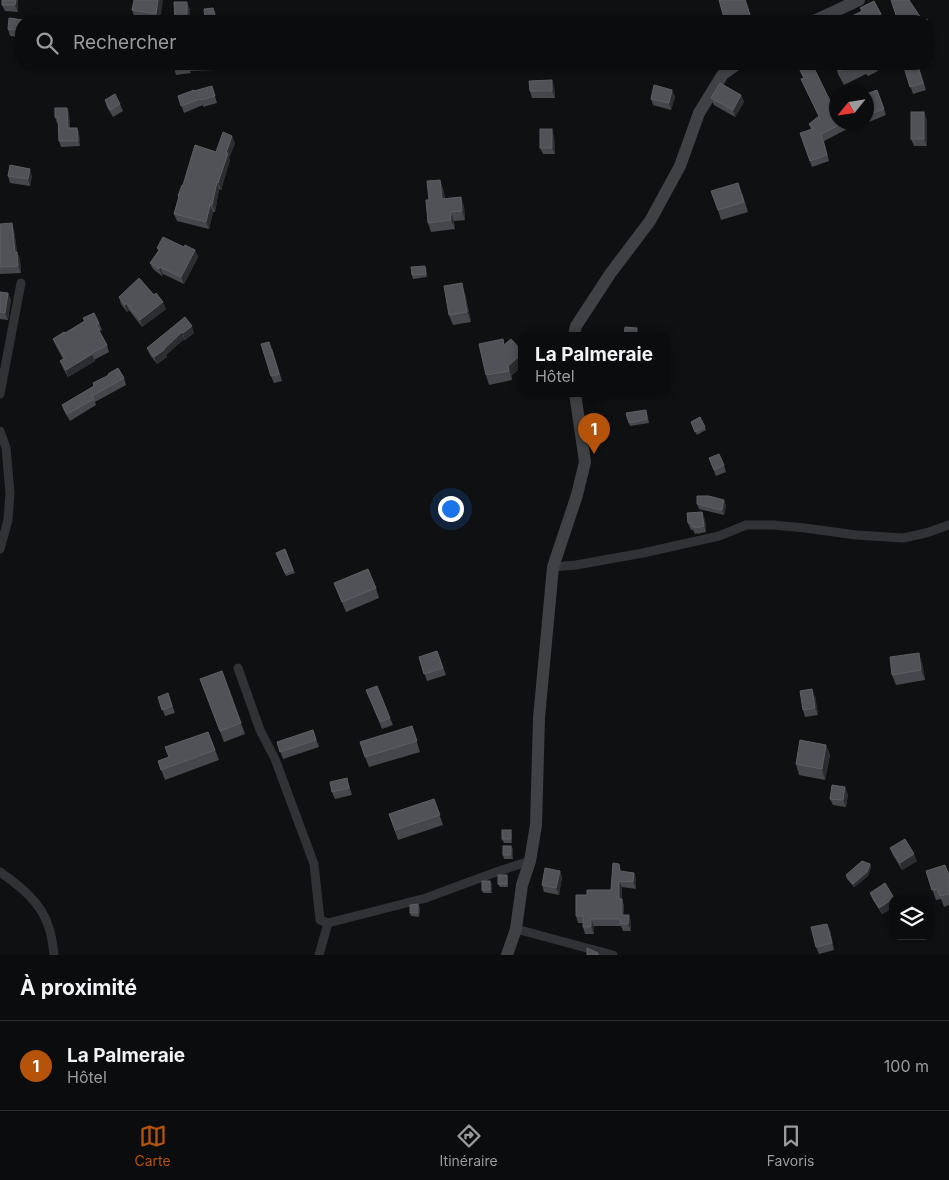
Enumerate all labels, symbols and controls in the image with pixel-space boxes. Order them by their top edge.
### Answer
search box [15,15,934,70]
icon: search [33,29,61,57]
text: Rechercher [73,31,176,54]
north arrow [829,85,874,130]
popup [518,332,670,397]
text: La Palmeraie [535,343,653,366]
text: Hôtel [535,366,575,386]
pin: 1 [578,413,610,454]
your location [438,496,464,522]
map controls [889,895,934,940]
button: layers [889,895,934,940]
text: À proximité [20,975,137,1000]
text: La Palmeraie [67,1044,185,1067]
text: 1 [33,1056,39,1076]
text: 100 m [884,1056,929,1076]
text: Hôtel [67,1067,107,1087]
tab: Carte [134,1122,171,1169]
tab: Itinéraire [440,1122,498,1169]
tab: Favoris [767,1122,815,1169]

